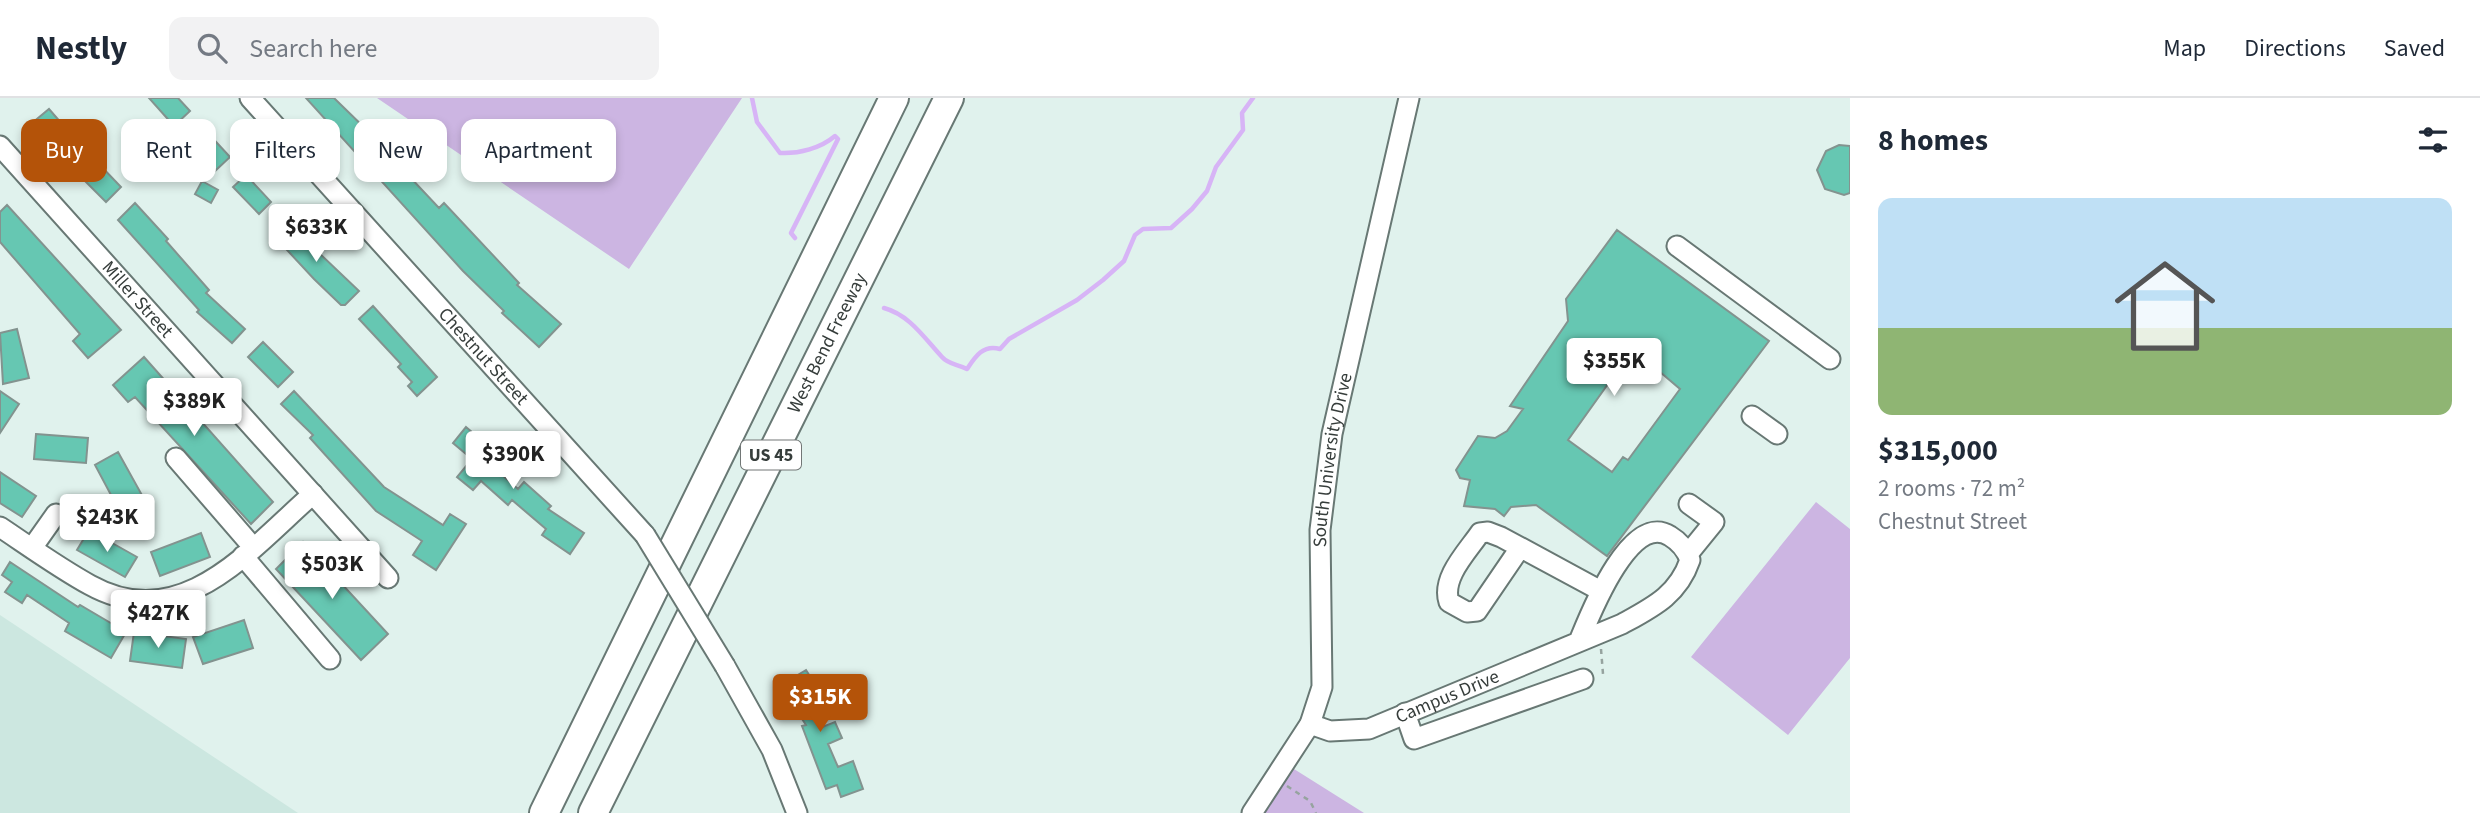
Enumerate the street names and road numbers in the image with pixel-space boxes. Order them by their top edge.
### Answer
street label: Miller Street [96,255,180,344]
street label: West Bend Freeway [781,268,873,418]
street label: Chestnut Street [432,301,535,411]
street label: South University Drive [1306,370,1359,548]
road number: US 45 [741,440,801,470]
street label: Campus Drive [1391,663,1503,730]

